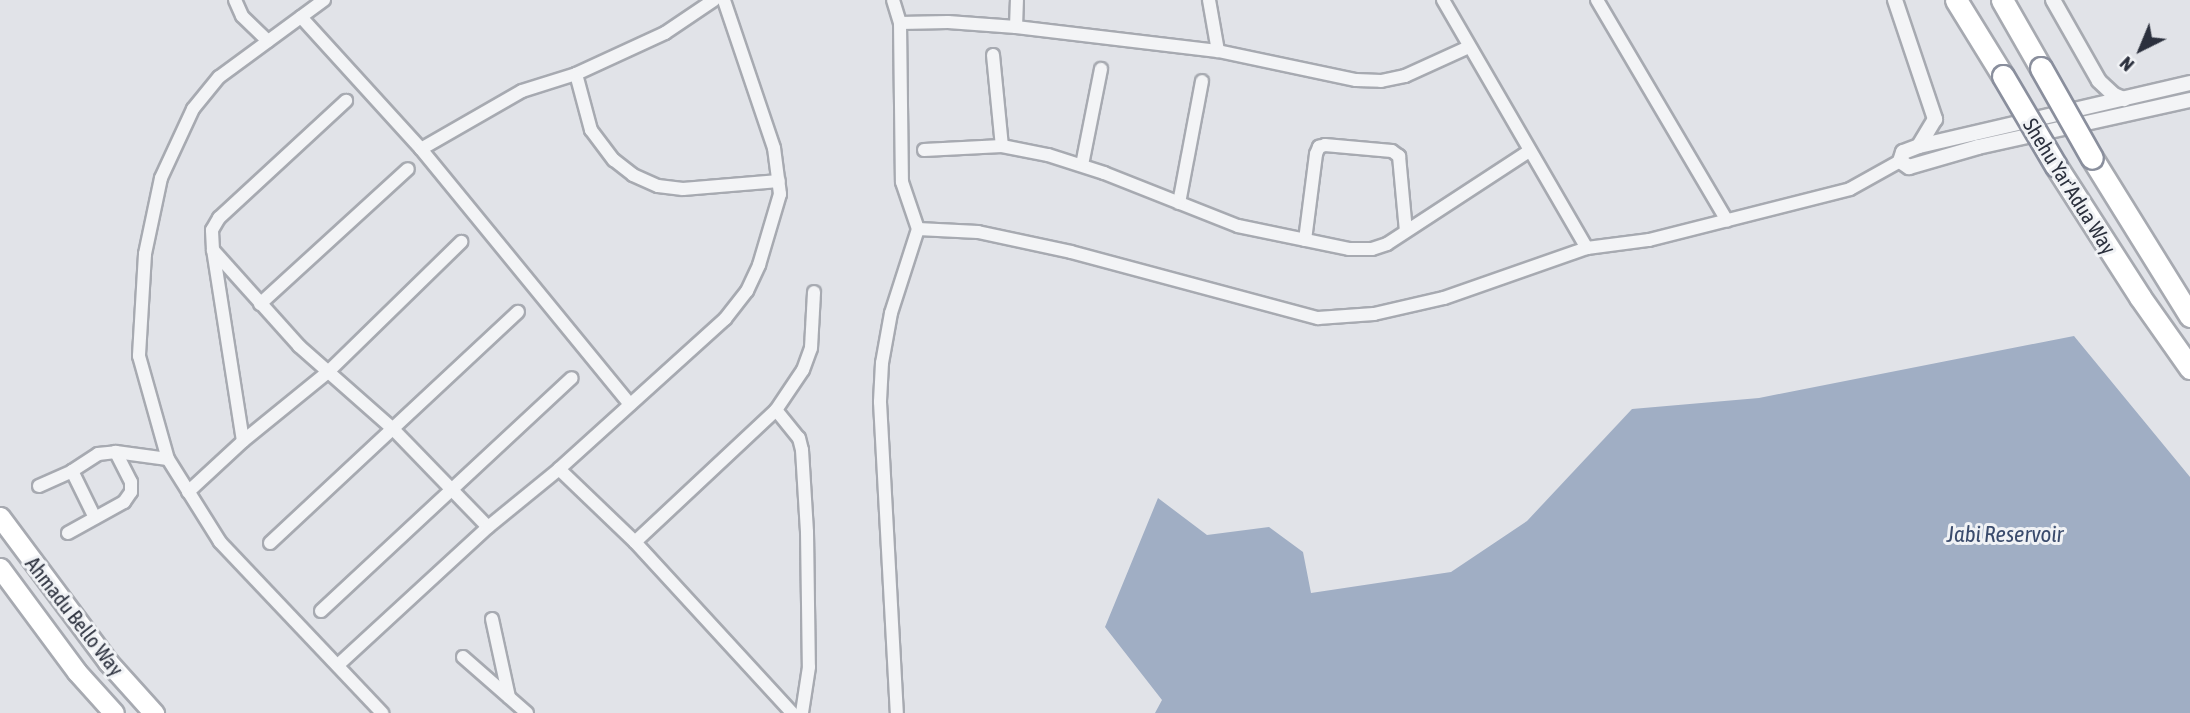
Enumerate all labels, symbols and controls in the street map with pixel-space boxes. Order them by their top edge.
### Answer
north arrow [2106,14,2176,84]
text: N [2115,52,2138,76]
street label: Shehu Yar'Adua Way [2018,113,2122,259]
water label: Jabi Reservoir [1947,520,2063,548]
street label: Ahmadu Bello Way [21,551,129,681]

